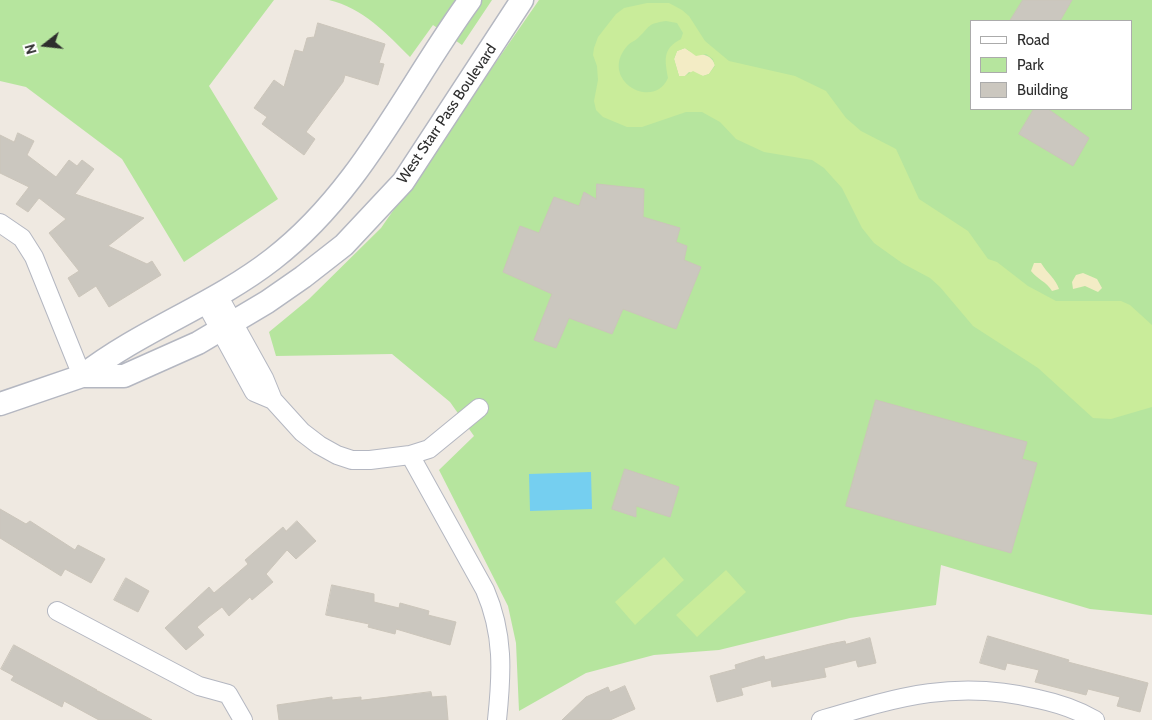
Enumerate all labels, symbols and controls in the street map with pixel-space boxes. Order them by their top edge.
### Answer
north arrow [20,20,70,70]
legend [970,20,1132,110]
text: Road [1017,31,1050,49]
street label: West Starr Pass Boulevard [394,41,500,187]
text: N [21,42,41,56]
text: Park [1017,56,1044,74]
text: Building [1017,81,1068,99]

